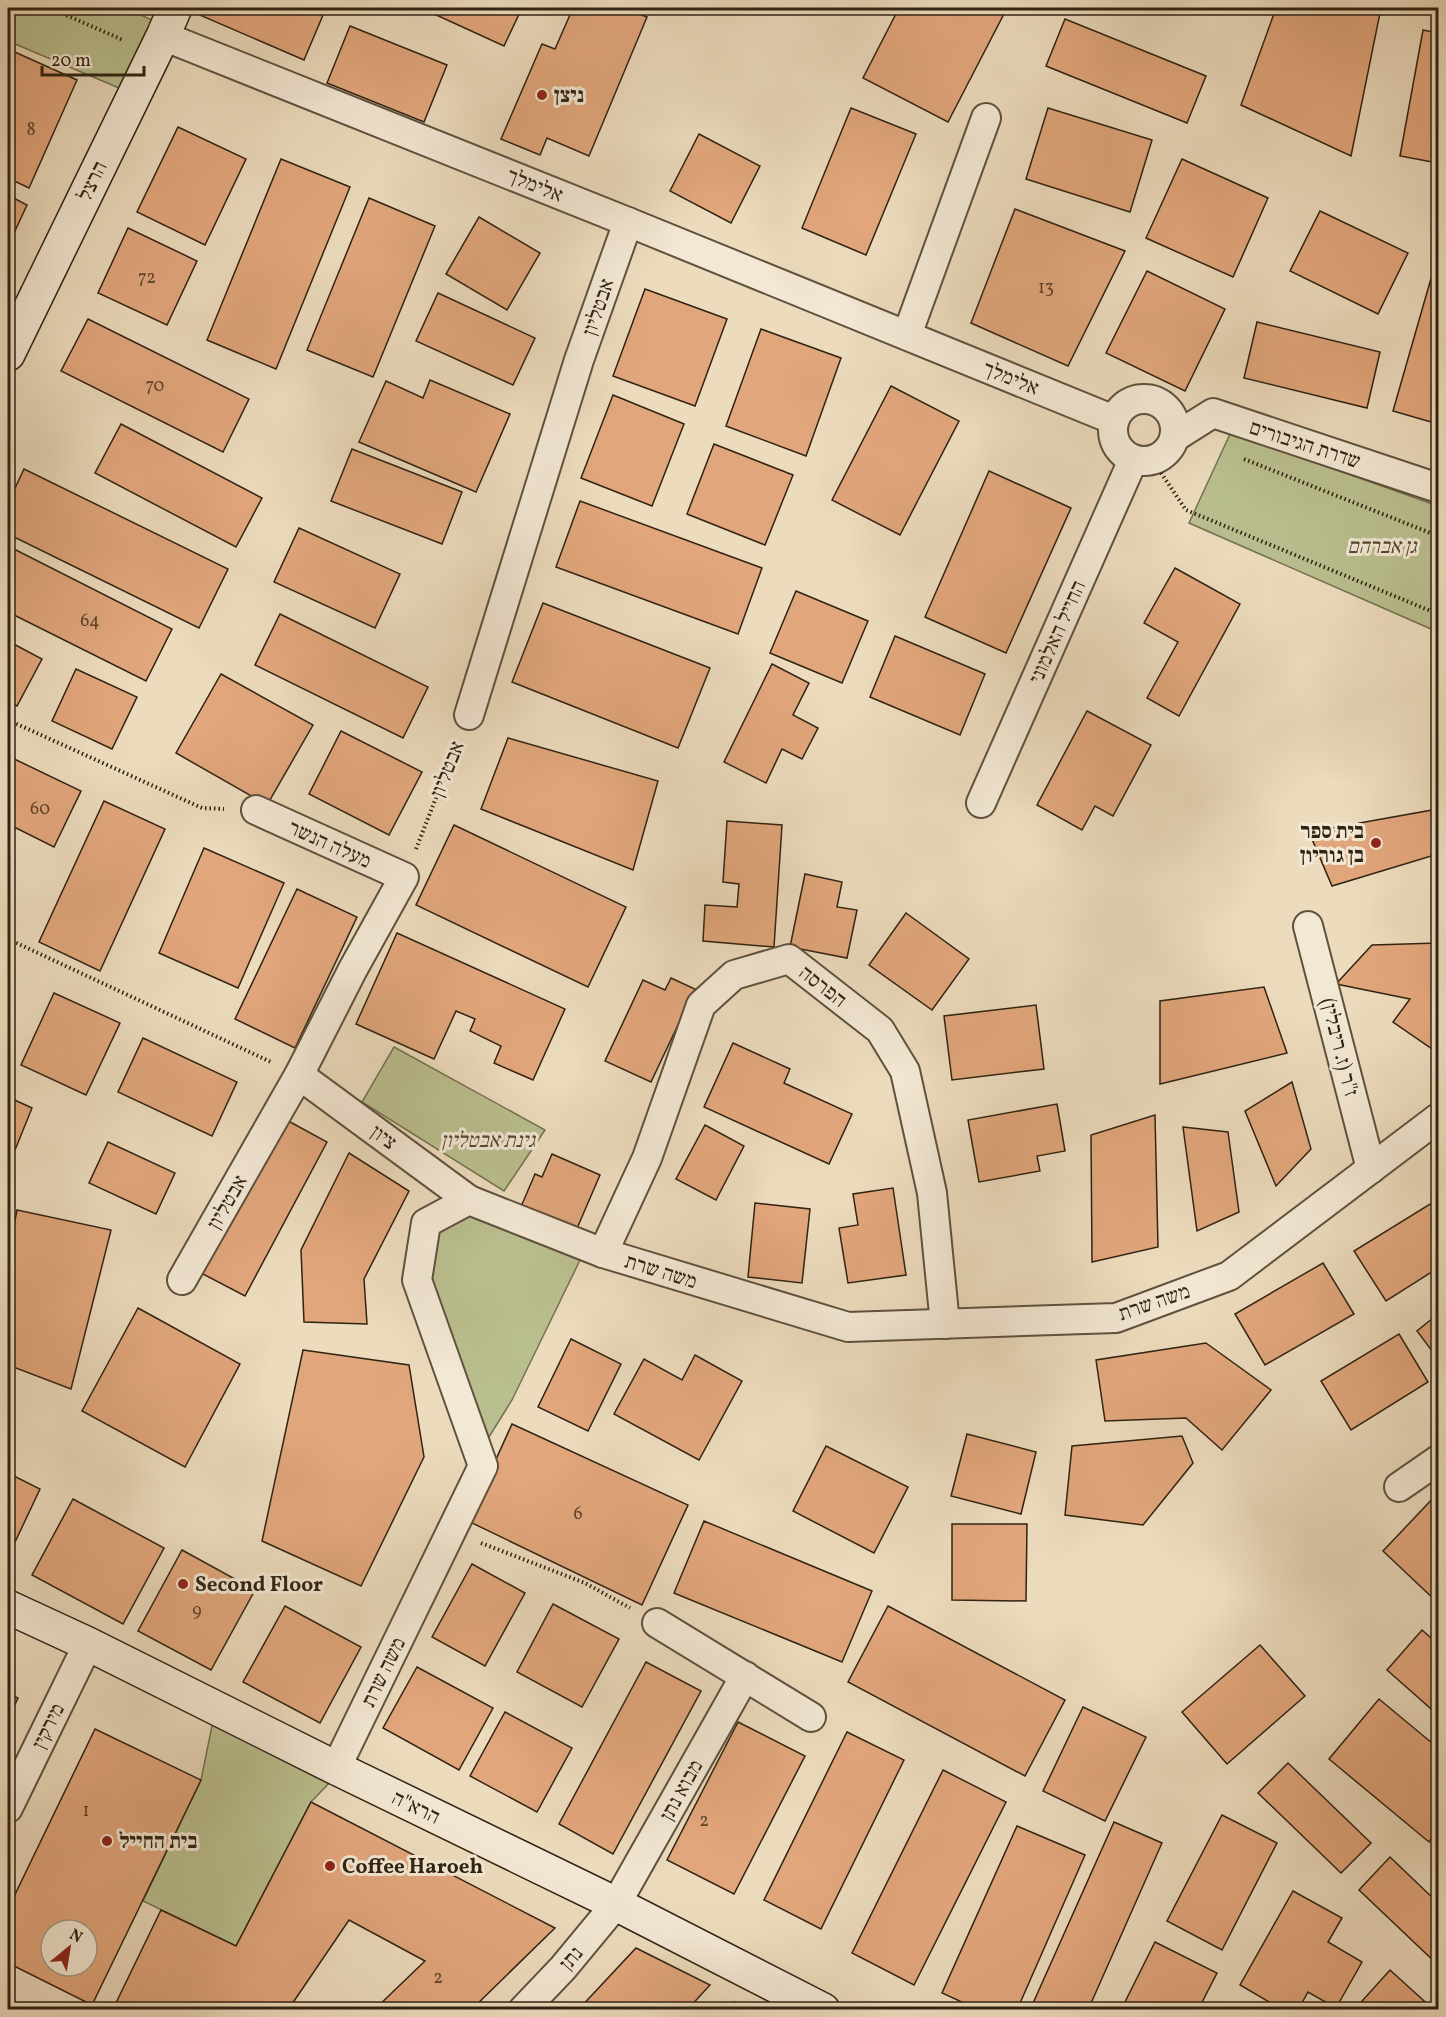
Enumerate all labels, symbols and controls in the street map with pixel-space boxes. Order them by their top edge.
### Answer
scale bar [42,39,144,77]
text: 20 m [51,49,91,74]
place label: ניצן [554,82,584,111]
marker: ניצן [535,88,549,102]
house number: 8 [26,118,36,143]
street label: הרצל [71,157,115,207]
street label: אלימלך [502,162,567,211]
house number: 72 [138,266,156,291]
street label: אבטליון [576,275,623,340]
house number: 13 [1038,276,1054,301]
street label: אלימלך [978,355,1043,404]
house number: 70 [146,374,165,399]
street label: שדרת הגיבורים [1245,414,1364,477]
park label: גן אברהם [1347,533,1419,562]
street label: החייל האלמוני [1023,576,1094,689]
house number: 64 [80,609,100,634]
street label: אבטליון [424,737,473,802]
house number: 60 [30,797,50,822]
street label: מעלה הנשר [283,814,375,876]
place label: בית ספר בן גוריון [1300,818,1364,871]
marker: בית ספר בן גוריון [1369,836,1383,850]
street label: הפרסה [792,959,852,1015]
street label: ז"ר (ז. ריבלין) [1312,995,1365,1099]
street label: ציון [364,1119,402,1158]
park label: גינת אבטליון [441,1127,537,1156]
street label: אבטליון [201,1170,256,1235]
street label: משה שרת [621,1248,700,1297]
street label: משה שרת [1115,1278,1194,1329]
house number: 6 [573,1502,583,1527]
place label: Second Floor [195,1571,323,1600]
marker: Second Floor [176,1577,190,1591]
house number: 9 [192,1599,202,1624]
street label: משה שרת [355,1633,414,1712]
street label: מירקין [26,1699,73,1754]
street label: מבוא נתן [654,1755,711,1827]
street label: הרא"ה [386,1784,444,1832]
house number: 1 [83,1799,89,1824]
house number: 2 [699,1809,709,1834]
place label: בית החייל [119,1828,197,1857]
marker: בית החייל [100,1834,114,1848]
place label: Coffee Haroeh [342,1853,483,1882]
marker: Coffee Haroeh [323,1859,337,1873]
north arrow [39,1918,99,1978]
text: N [65,1924,86,1949]
street label: נתן [554,1941,591,1977]
house number: 2 [433,1966,443,1991]

